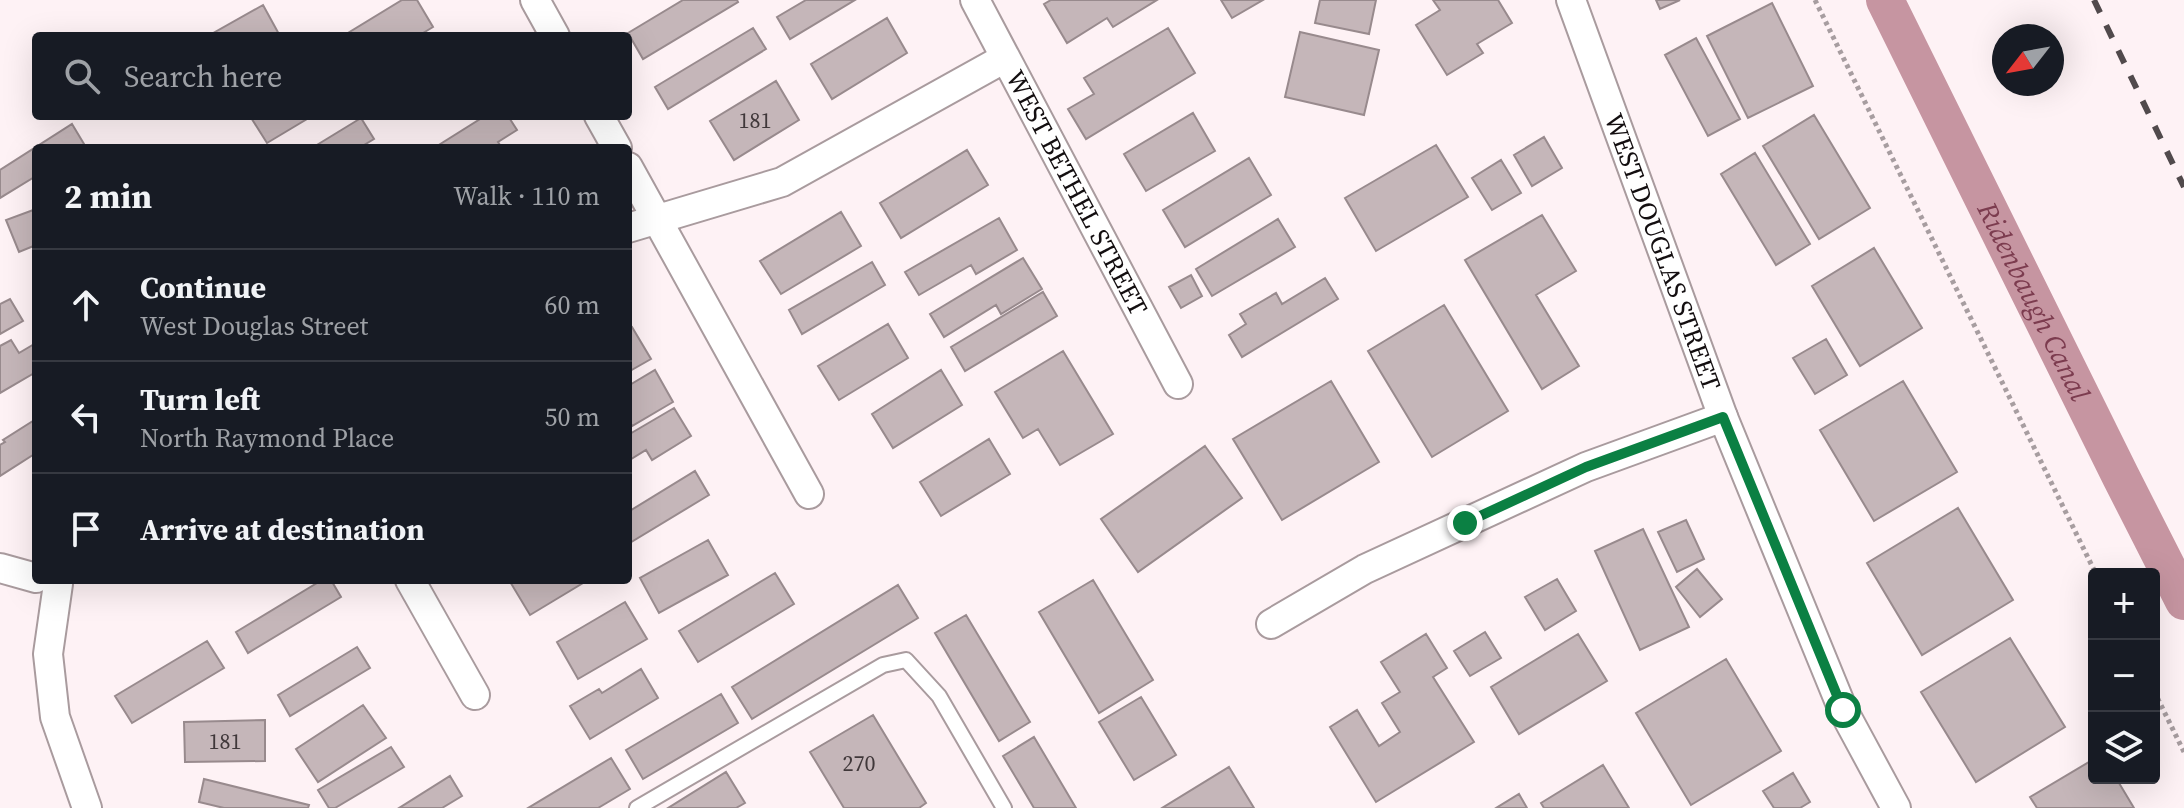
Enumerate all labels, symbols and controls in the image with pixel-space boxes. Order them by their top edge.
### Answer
north arrow [1992,24,2064,96]
search box [32,32,632,120]
icon: search [60,54,104,98]
text: Search here [124,56,282,97]
street label: WEST BETHEL STREET [997,64,1157,322]
house number: 181 [738,105,772,135]
street label: WEST DOUGLAS STREET [1596,108,1730,395]
text: 2 min [64,173,152,219]
text: Walk · 110 m [453,178,600,214]
water label: Ridenbaugh Canal [1968,194,2099,407]
text: Continue [140,267,266,308]
icon: ahead [64,283,108,327]
text: 60 m [545,287,600,323]
text: West Douglas Street [140,308,368,344]
text: Turn left [140,379,260,420]
icon: left [64,395,108,439]
text: 50 m [545,399,600,435]
text: North Raymond Place [140,420,394,456]
route end [1447,505,1483,541]
icon: arrive [64,507,108,551]
text: Arrive at destination [140,509,425,550]
map controls [2088,568,2160,784]
button: + [2088,568,2160,640]
button: − [2088,640,2160,712]
route start [1825,692,1861,728]
button: layers [2088,712,2160,784]
house number: 181 [208,726,242,756]
house number: 270 [842,748,876,778]

